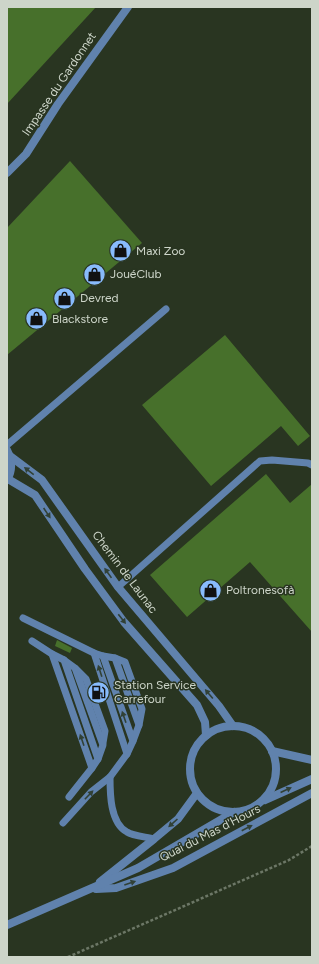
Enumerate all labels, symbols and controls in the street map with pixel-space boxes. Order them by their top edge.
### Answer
street label: Impasse du Gardonnet [19,29,99,138]
shop icon: Maxi Zoo [108,238,134,264]
place label: Maxi Zoo [136,244,185,258]
shop icon: JouéClub [82,261,108,287]
place label: JouéClub [110,267,161,281]
shop icon: Devred [51,285,77,311]
place label: Devred [80,291,119,305]
shop icon: Blackstore [23,306,49,332]
place label: Blackstore [52,312,109,326]
one-way arrow [24,466,35,475]
one-way arrow [43,507,51,518]
street label: Chemin de Launac [89,528,161,616]
one-way arrow [104,568,112,578]
shop icon: Poltronesofà [197,577,223,603]
place label: Poltronesofà [226,583,294,597]
one-way arrow [118,613,127,624]
one-way arrow [96,664,102,676]
place label: Station Service Carrefour [114,678,196,706]
fuel station icon: Station Service Carrefour [85,679,111,705]
one-way arrow [205,689,214,700]
one-way arrow [121,711,127,723]
one-way arrow [79,734,85,746]
one-way arrow [280,787,292,793]
one-way arrow [84,790,94,800]
street label: Quai du Mas d'Hours [157,801,263,864]
one-way arrow [168,818,178,827]
one-way arrow [241,825,253,831]
one-way arrow [124,879,136,885]

